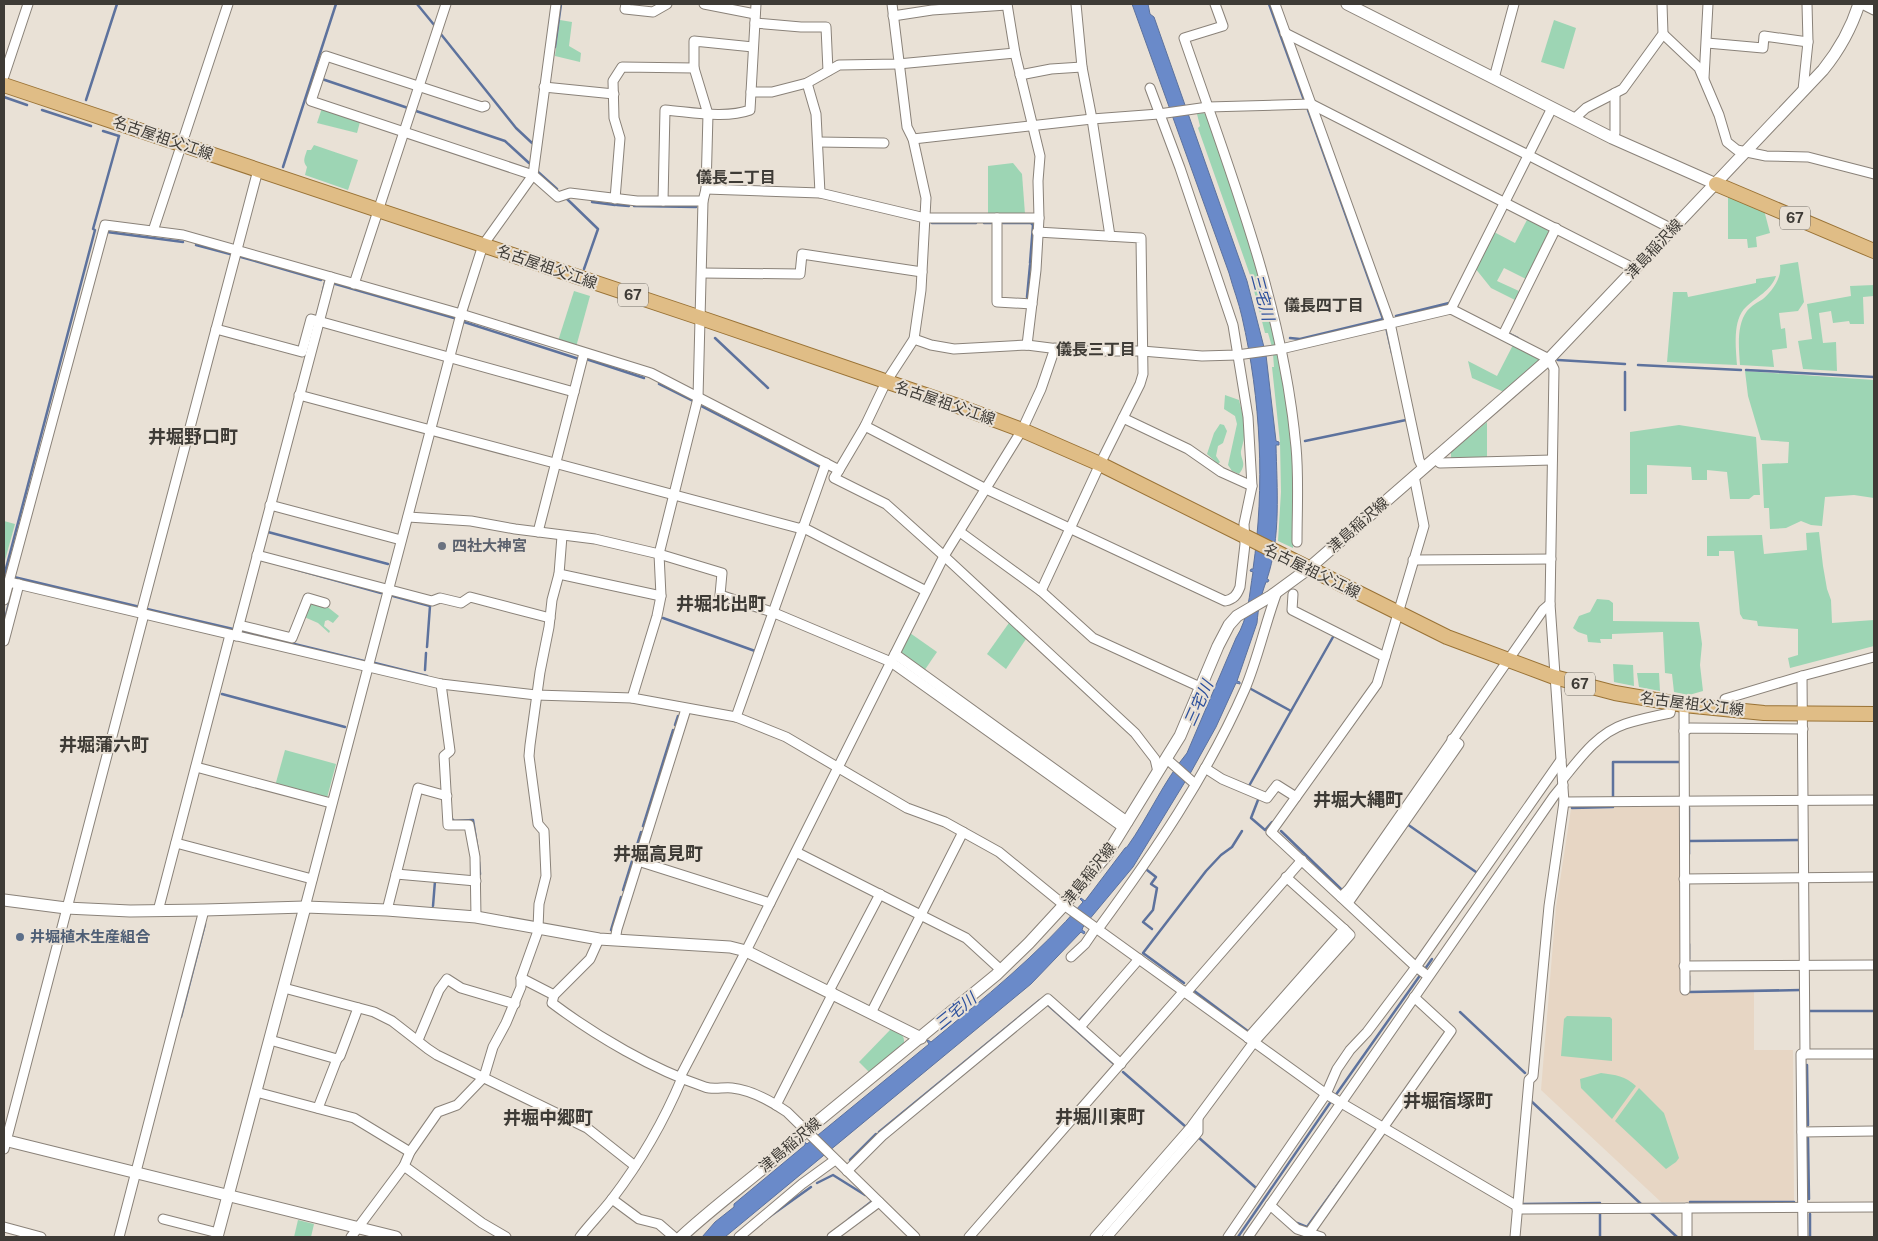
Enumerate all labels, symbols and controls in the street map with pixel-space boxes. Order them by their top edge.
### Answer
street label: 名古屋祖父江線 [111,112,216,163]
district label: 儀長二丁目 [696,168,776,187]
road number: 67 [1780,207,1810,230]
street label: 津島稲沢線 [1622,215,1685,282]
street label: 名古屋祖父江線 [495,241,600,292]
water label: 三宅川 [1247,271,1278,325]
road number: 67 [618,284,648,306]
district label: 儀長四丁目 [1284,296,1364,315]
district label: 儀長三丁目 [1056,340,1136,359]
street label: 名古屋祖父江線 [893,377,998,428]
district label: 井堀野口町 [148,426,238,447]
street label: 津島稲沢線 [1324,494,1392,556]
place label: 四社大神宮 [452,537,527,554]
marker: 四社大神宮 [436,540,448,552]
street label: 名古屋祖父江線 [1261,540,1363,601]
district label: 井堀北出町 [676,593,766,614]
road number: 67 [1565,672,1595,696]
water label: 三宅川 [1180,676,1218,729]
street label: 名古屋祖父江線 [1639,689,1745,718]
district label: 井堀蒲六町 [59,734,149,755]
district label: 井堀大縄町 [1313,789,1403,810]
street label: 津島稲沢線 [1058,839,1119,908]
district label: 井堀高見町 [613,843,703,864]
place label: 井堀植木生産組合 [30,928,151,945]
marker: 井堀植木生産組合 [14,931,26,943]
water label: 三宅川 [931,988,981,1034]
district label: 井堀宿塚町 [1403,1090,1493,1111]
district label: 井堀川東町 [1055,1106,1145,1127]
district label: 井堀中郷町 [503,1107,593,1128]
street label: 津島稲沢線 [755,1114,824,1175]

